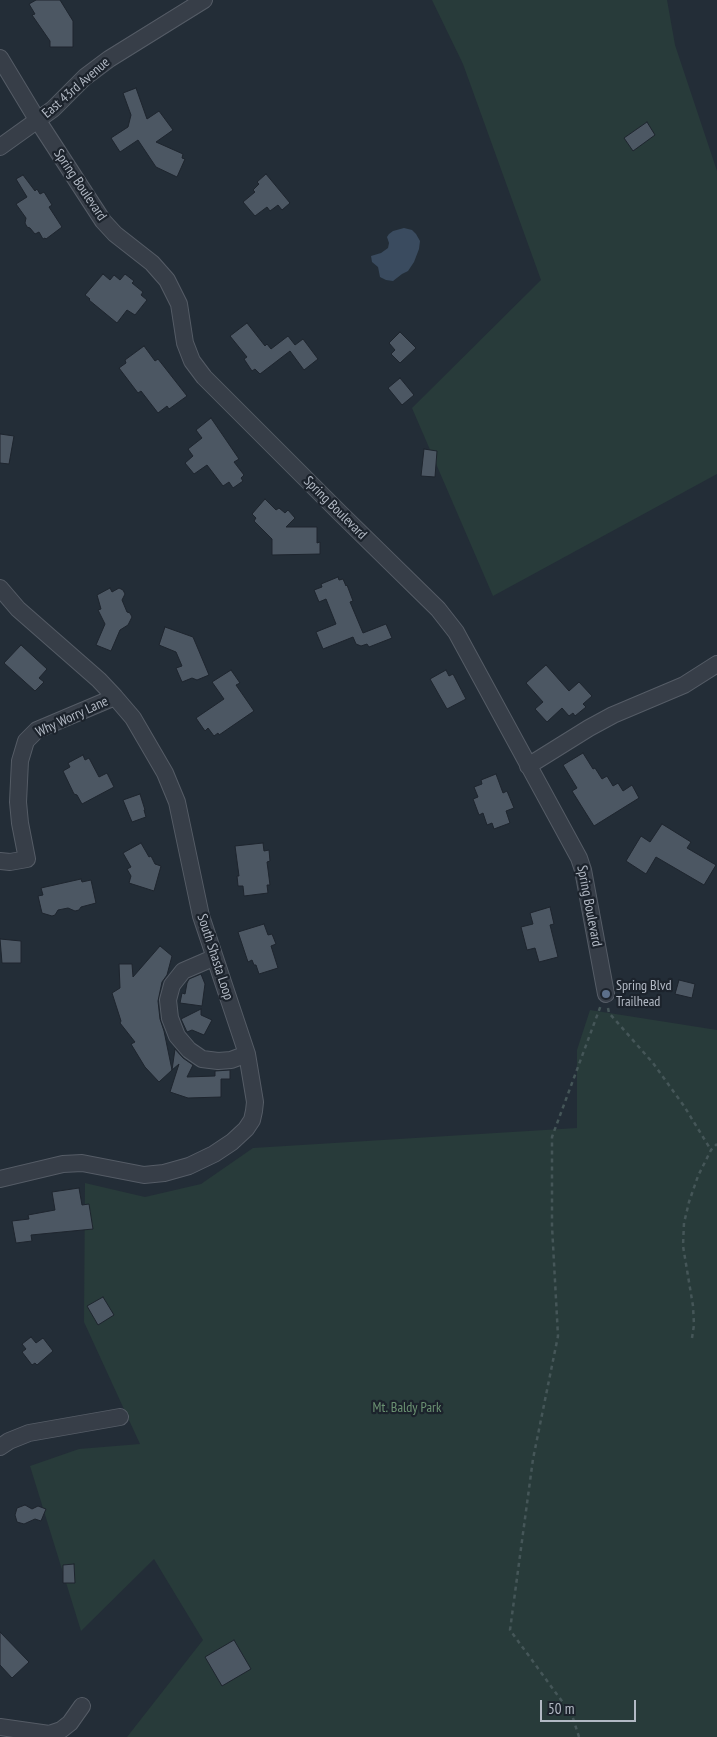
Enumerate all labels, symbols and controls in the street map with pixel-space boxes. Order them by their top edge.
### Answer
street label: East 43rd Avenue [39,54,113,122]
street label: Spring Boulevard [50,146,110,224]
street label: Spring Boulevard [300,473,370,543]
street label: Why Worry Lane [33,693,111,741]
street label: Spring Boulevard [573,864,605,948]
street label: South Shasta Loop [193,912,237,1002]
place label: Spring Blvd Trailhead [616,978,671,1010]
marker: Spring Blvd Trailhead [600,988,612,1000]
park label: Mt. Baldy Park [373,1400,441,1416]
scale bar [542,1690,638,1722]
text: 50 m [548,1699,574,1718]

